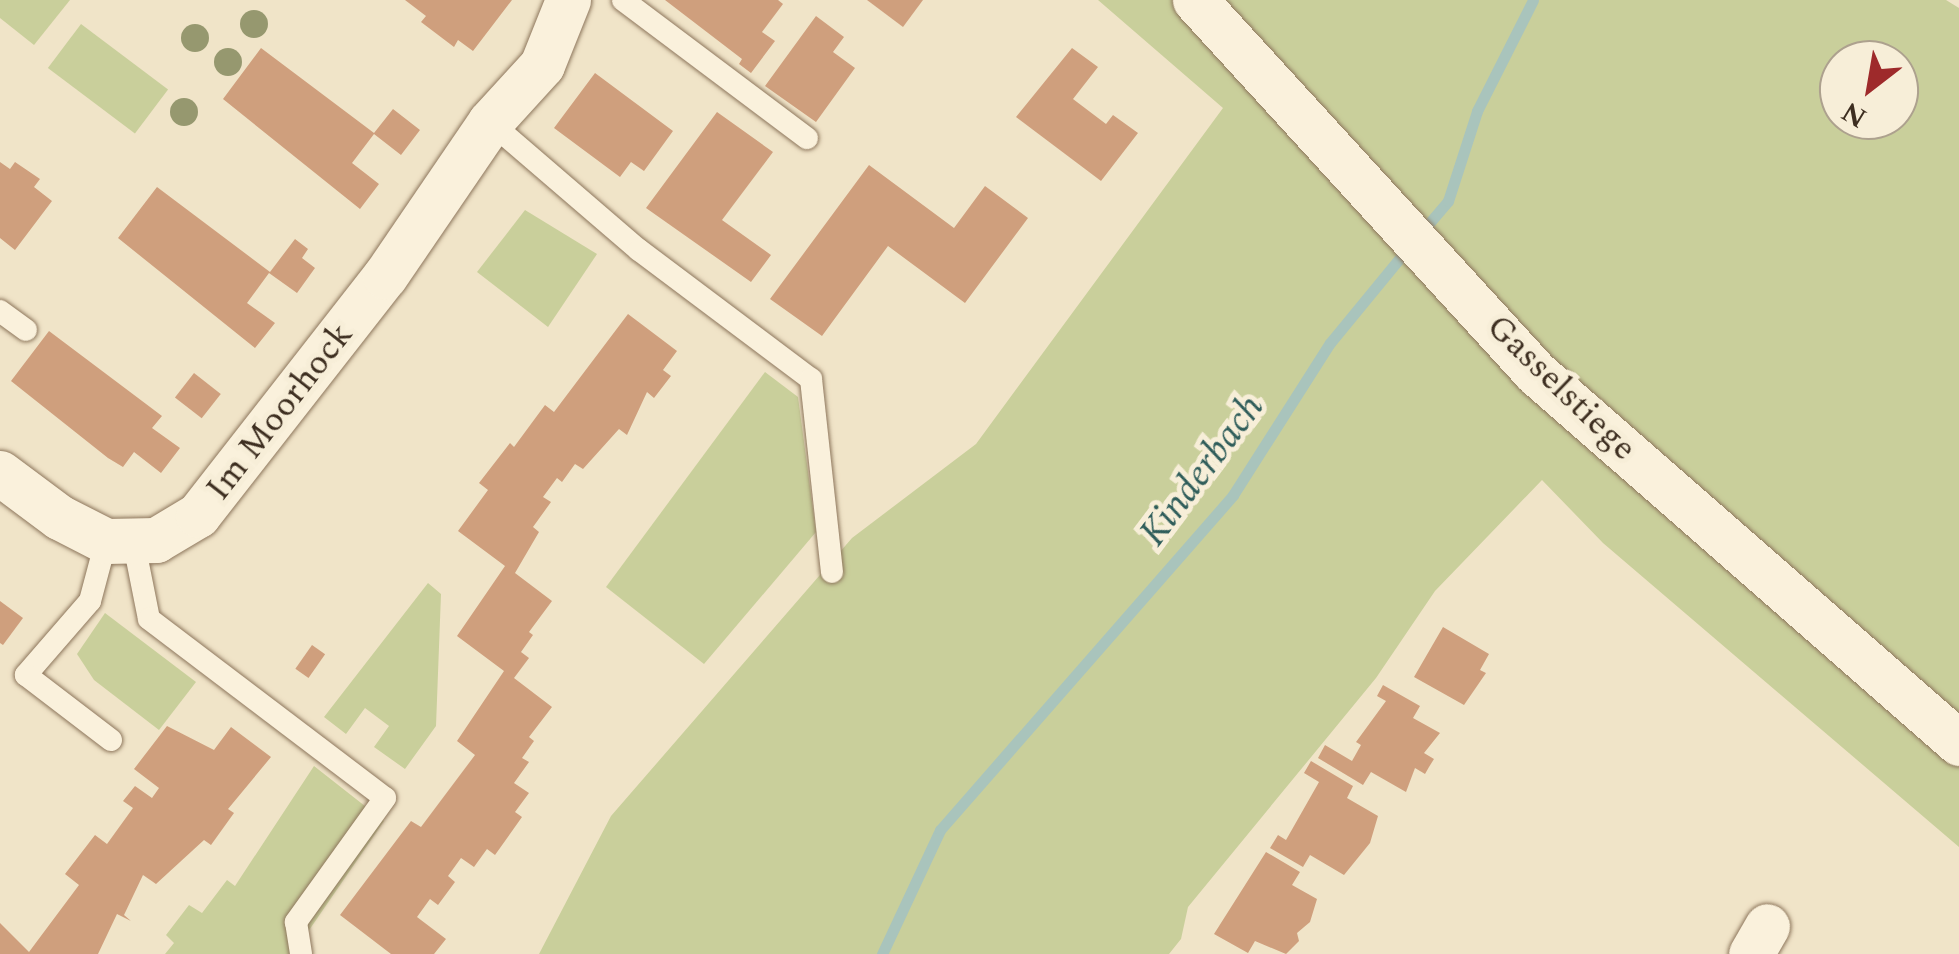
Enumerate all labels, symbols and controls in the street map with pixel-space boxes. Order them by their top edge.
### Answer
north arrow [1819,40,1919,140]
text: N [1833,90,1875,139]
street label: Gasselstiege [1477,306,1645,470]
street label: Im Moorhock [198,315,362,509]
water label: Kinderbach [1131,386,1275,556]

